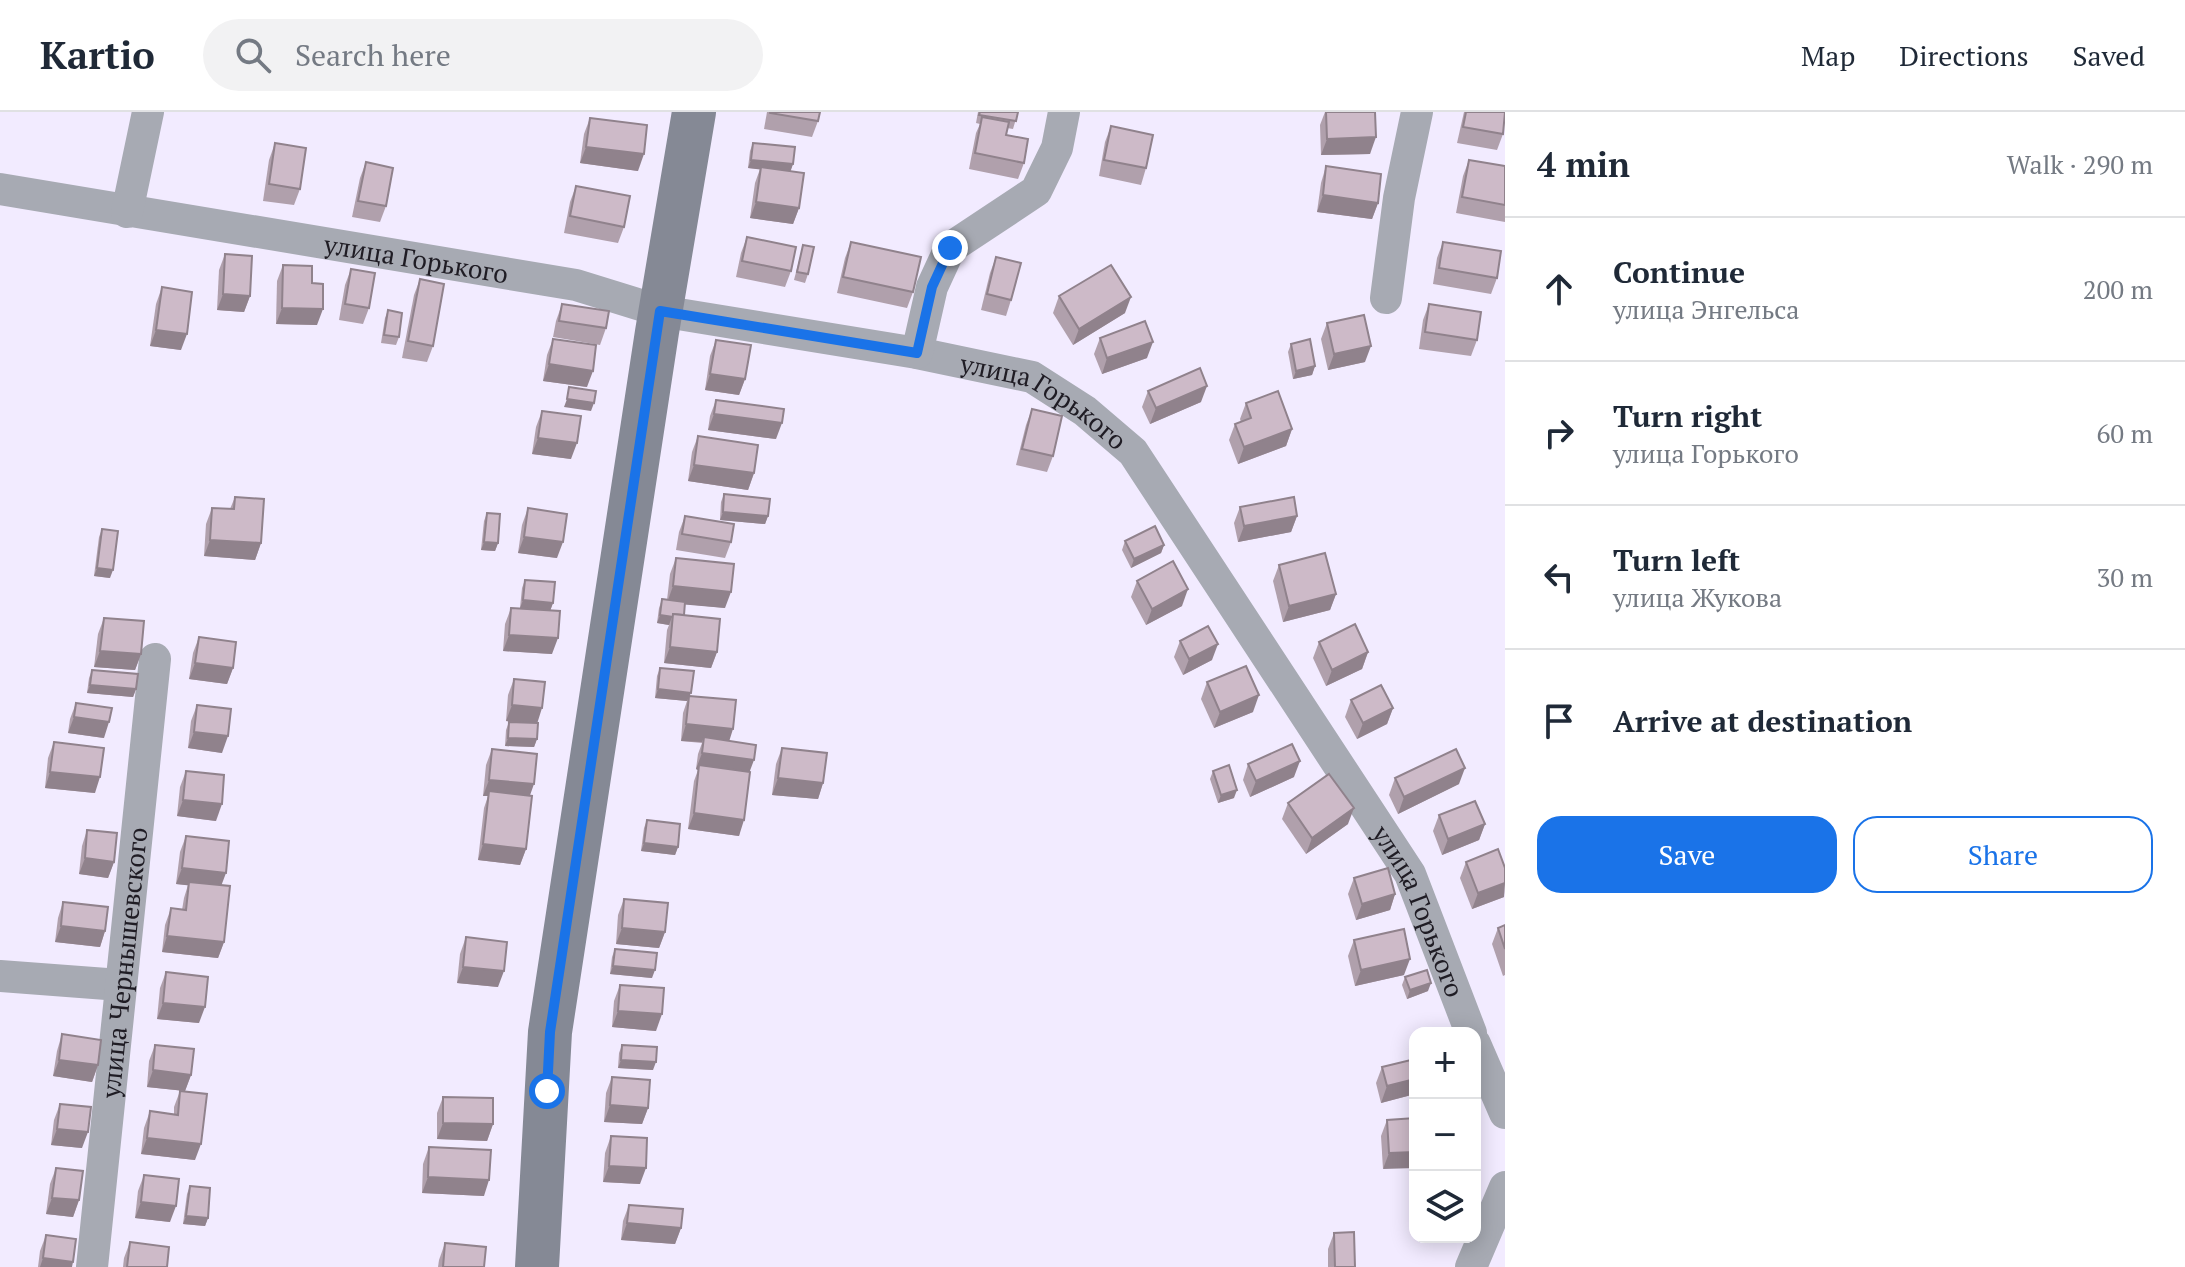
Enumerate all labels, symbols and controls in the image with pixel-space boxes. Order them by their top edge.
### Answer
search box [203,19,763,91]
text: Kartio [40,30,155,80]
icon: search [231,33,275,77]
text: Search here [295,35,451,75]
text: Map [1801,37,1855,74]
text: Directions [1899,37,2029,74]
text: Saved [2073,37,2145,74]
text: 4 min [1537,142,1630,187]
text: Walk · 290 m [2007,147,2153,181]
street label: улица Горького [321,226,511,290]
route end [932,230,968,266]
text: Continue [1613,252,1745,292]
icon: ahead [1537,267,1581,311]
text: 200 m [2083,272,2153,306]
text: улица Энгельса [1613,292,1799,326]
street label: улица Горького [956,345,1134,457]
text: Turn right [1613,396,1762,436]
icon: right [1537,411,1581,455]
text: 60 m [2097,416,2153,450]
text: улица Горького [1613,436,1799,470]
text: Turn left [1613,540,1740,580]
icon: left [1537,555,1581,599]
text: 30 m [2097,560,2153,594]
text: улица Жукова [1613,580,1782,614]
icon: arrive [1537,699,1581,743]
text: Arrive at destination [1613,701,1912,741]
button: Save [1537,816,1837,893]
button: Share [1853,816,2153,893]
street label: улица Горького [1365,817,1473,1002]
street label: улица Чернышевского [93,826,154,1101]
map controls [1409,1027,1481,1243]
button: + [1409,1027,1481,1099]
route start [529,1073,565,1109]
button: − [1409,1099,1481,1171]
button: layers [1409,1171,1481,1243]

